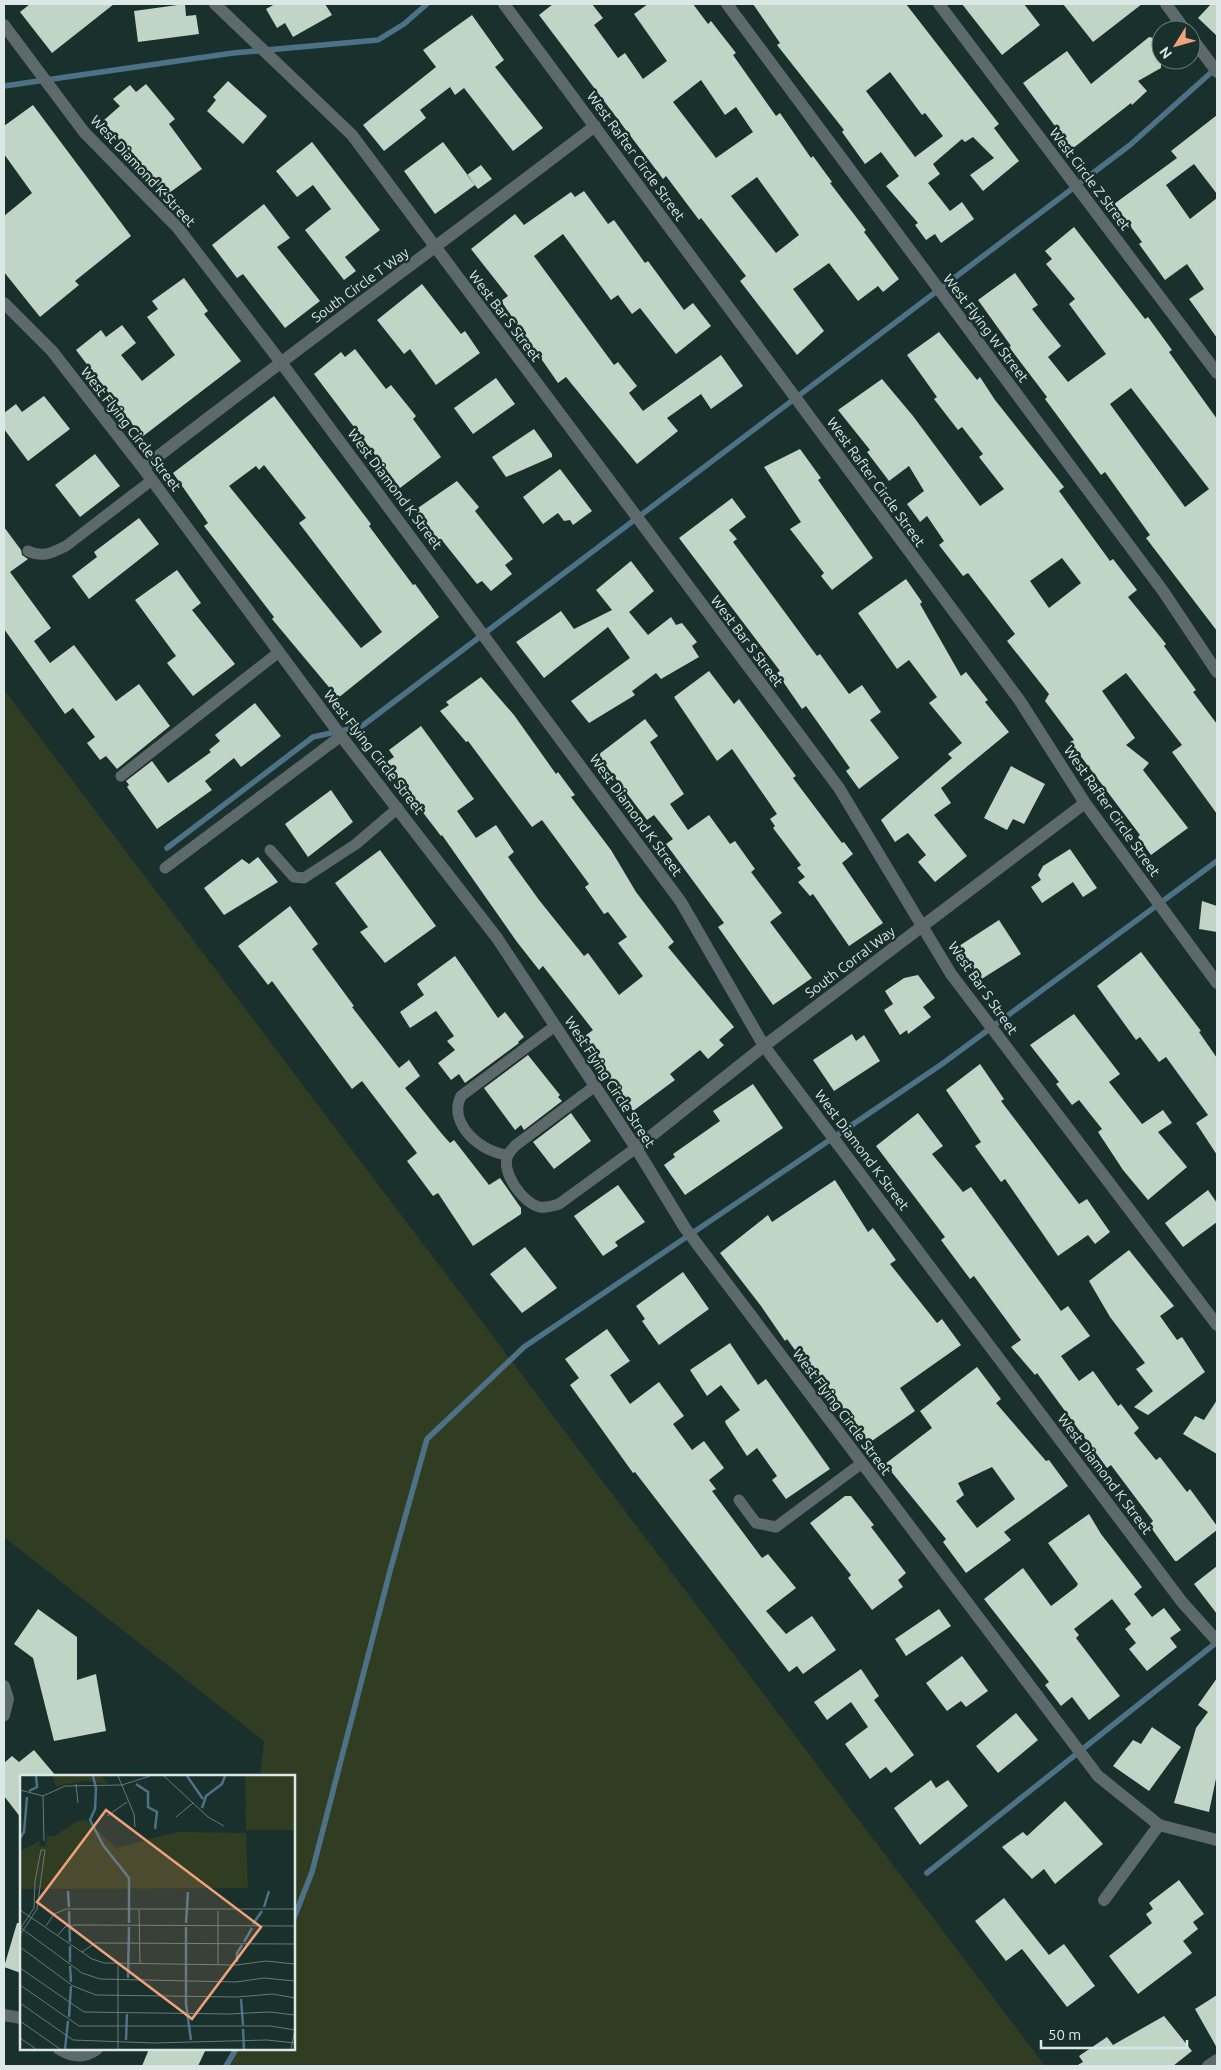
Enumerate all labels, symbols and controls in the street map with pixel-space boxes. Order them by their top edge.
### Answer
north arrow [1151,20,1201,70]
text: N [1156,44,1175,62]
street label: West Rafter Circle Street [584,88,689,224]
street label: West Diamond K Street [87,112,199,230]
street label: West Circle Z Street [1046,125,1134,234]
street label: South Circle T Way [308,244,412,326]
street label: West Bar S Street [466,267,545,365]
street label: West Flying W Street [940,271,1032,385]
street label: West Flying Circle Street [78,364,185,495]
street label: West Rafter Circle Street [824,414,929,550]
street label: West Diamond K Street [345,426,446,553]
street label: West Bar S Street [708,592,787,690]
street label: West Flying Circle Street [321,687,428,818]
street label: West Rafter Circle Street [1061,743,1163,880]
street label: West Diamond K Street [587,751,686,879]
street label: South Corral Way [802,923,898,1001]
street label: West Bar S Street [945,939,1021,1038]
street label: West Flying Circle Street [562,1013,659,1151]
street label: West Diamond K Street [812,1087,913,1214]
street label: West Flying Circle Street [790,1346,895,1478]
street label: West Diamond K Street [1055,1411,1156,1538]
inset map [20,1775,295,2050]
scale bar [1041,2018,1187,2050]
text: 50 m [1048,2026,1081,2043]

